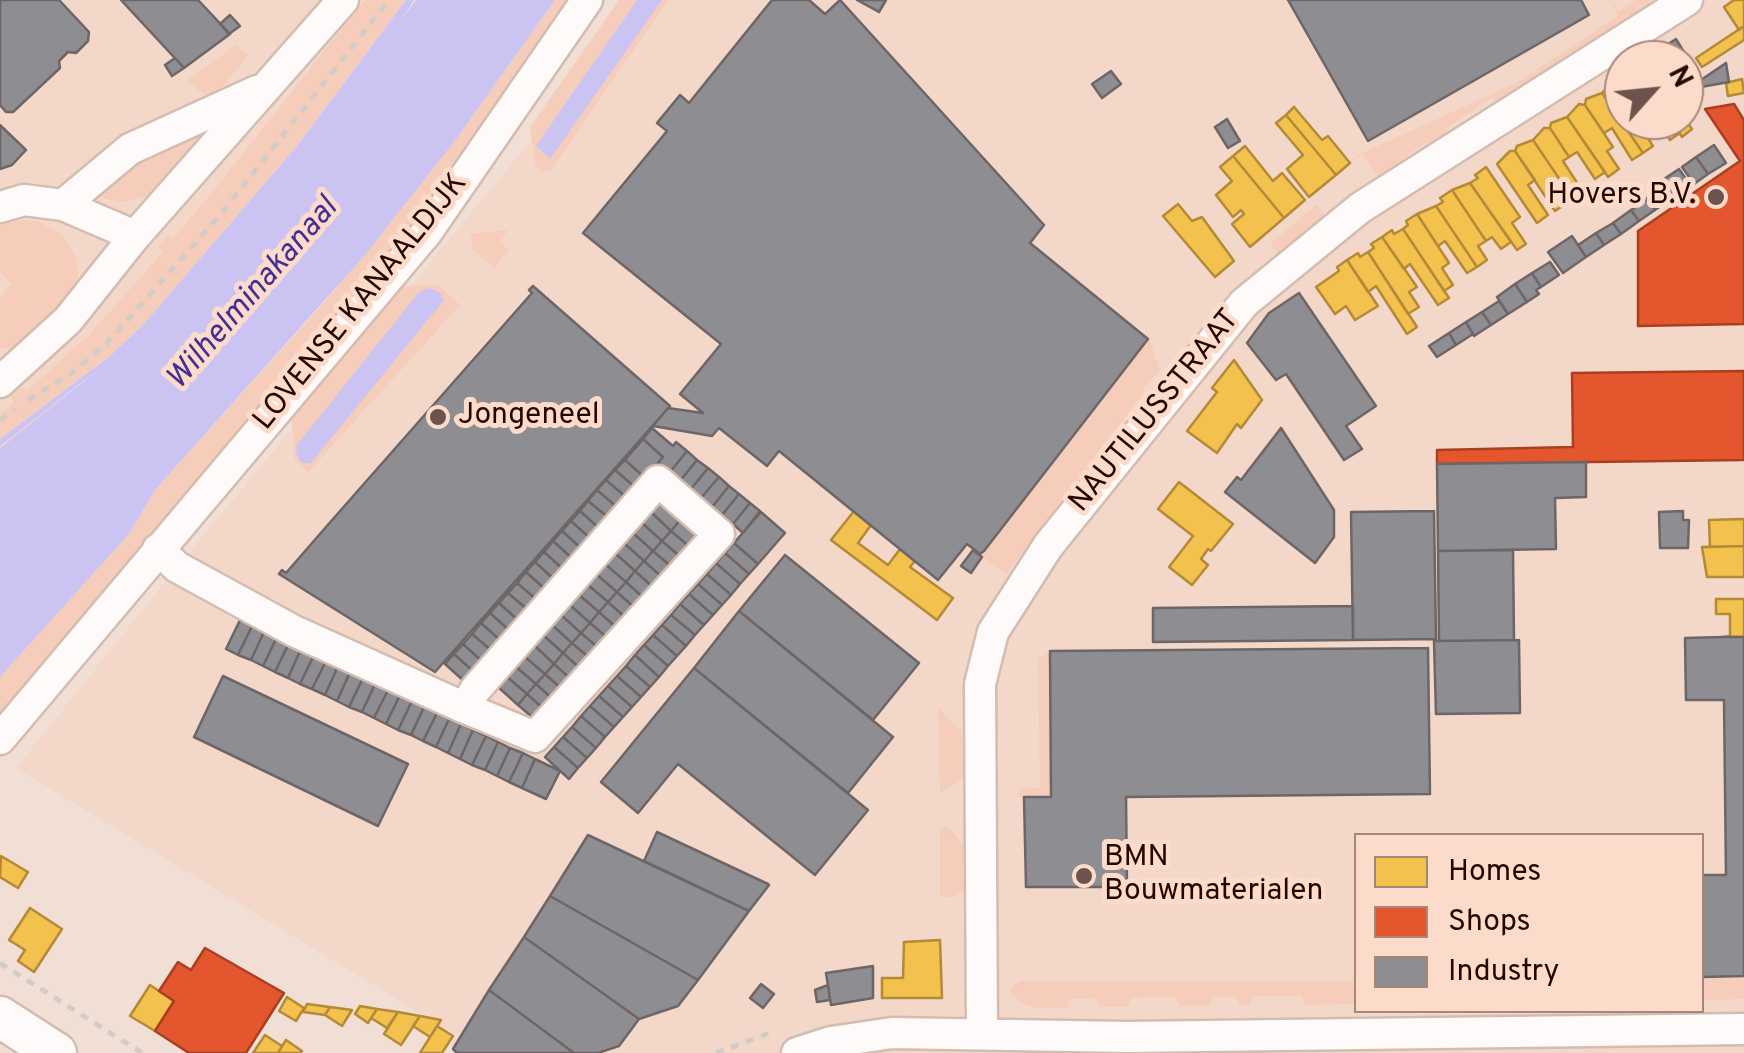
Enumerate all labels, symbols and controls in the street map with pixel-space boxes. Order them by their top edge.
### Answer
north arrow [1604,40,1704,140]
text: N [1658,60,1700,94]
street label: LOVENSE KANAALDIJK [247,167,477,439]
place label: Hovers B.V. [1547,179,1696,215]
marker: Hovers B.V. [1705,186,1727,208]
water label: Wilhelminakanaal [160,191,348,399]
street label: NAUTILUSSTRAAT [1063,303,1249,521]
place label: Jongeneel [458,399,600,435]
marker: Jongeneel [427,406,449,428]
legend [1354,833,1704,1013]
place label: BMN Bouwmaterialen [1104,841,1324,912]
text: Homes [1448,854,1541,891]
marker: BMN Bouwmaterialen [1073,865,1095,887]
text: Shops [1448,904,1531,941]
text: Industry [1448,954,1559,991]

